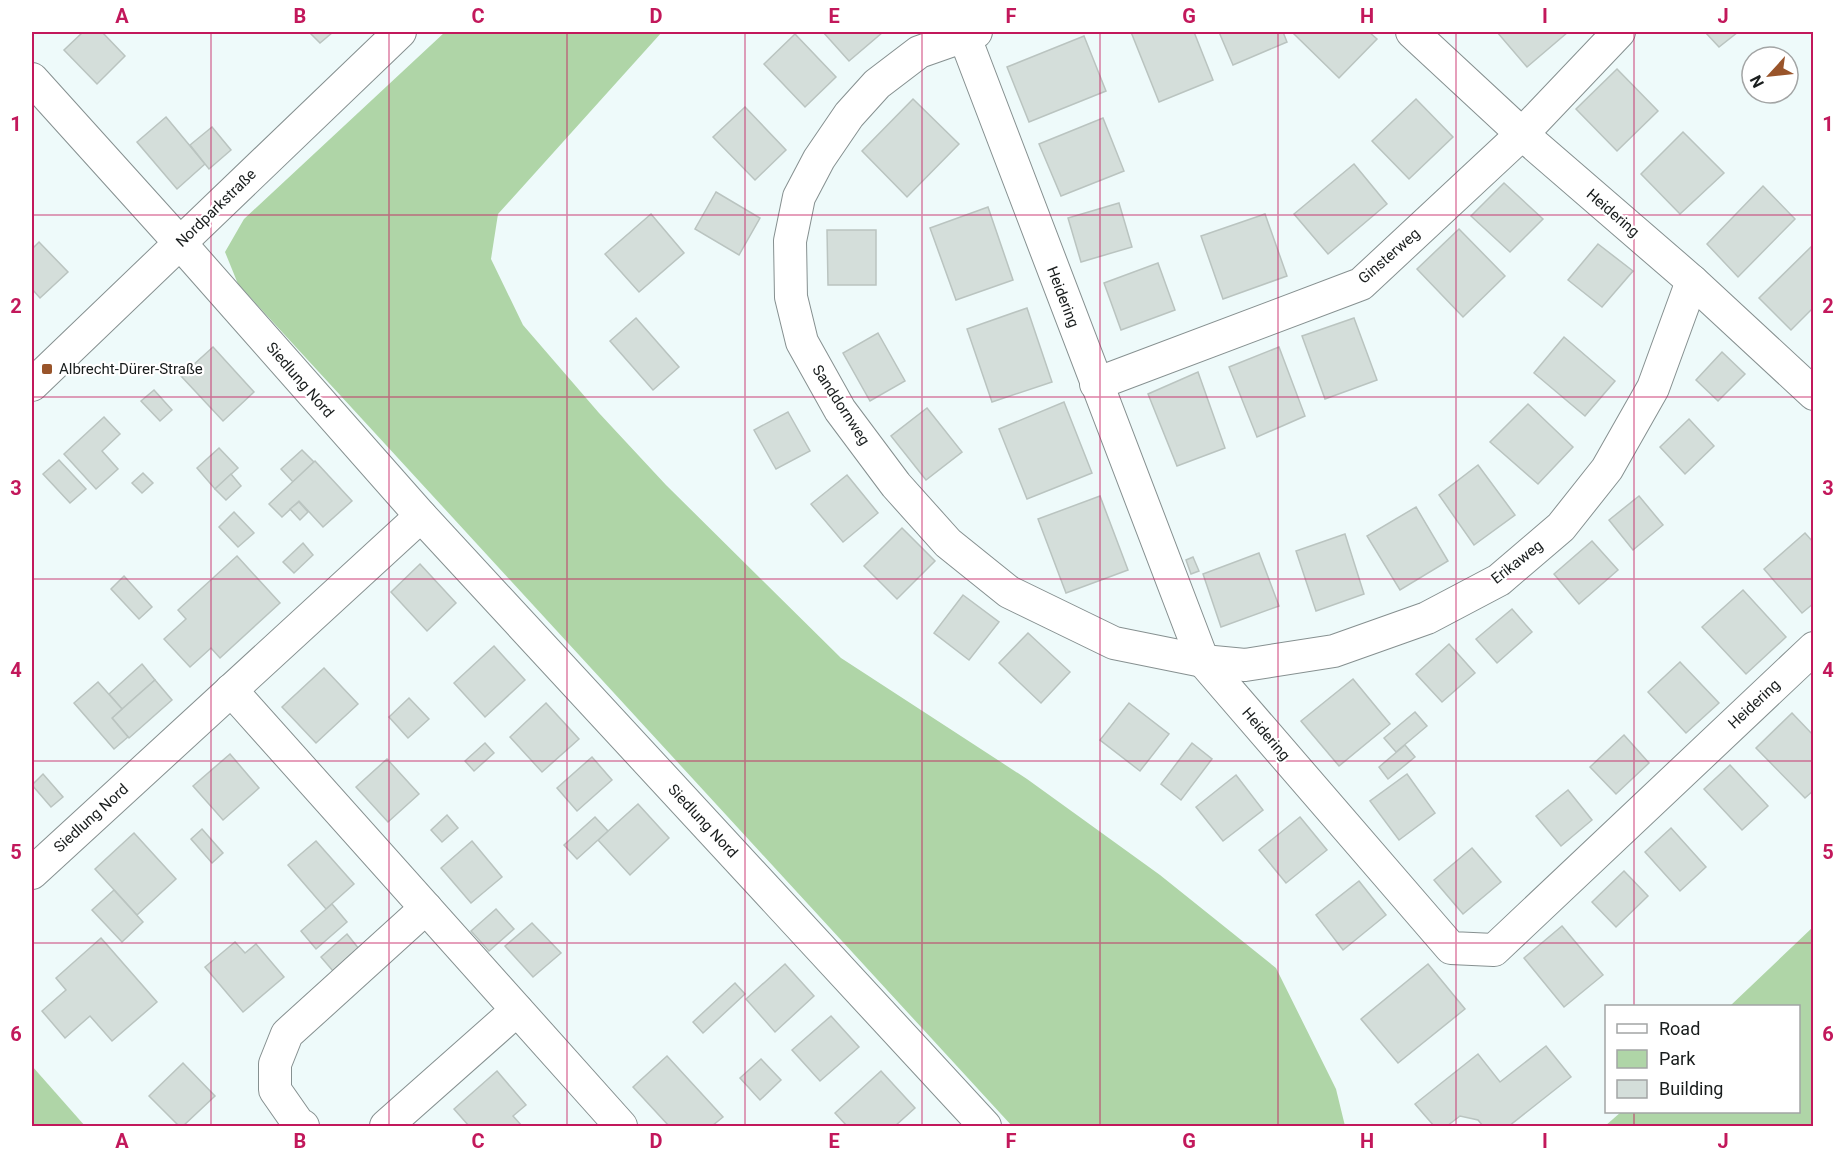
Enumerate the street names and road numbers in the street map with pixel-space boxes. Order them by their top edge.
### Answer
street label: Nordparkstraße [172,165,260,251]
street label: Heidering [1583,185,1643,241]
street label: Ginsterweg [1355,224,1423,288]
street label: Heidering [1043,264,1083,330]
street label: Siedlung Nord [262,339,338,421]
street label: Sanddornweg [808,362,874,448]
street label: Erikaweg [1488,536,1546,588]
street label: Heidering [1724,676,1784,732]
street label: Heidering [1238,704,1294,764]
street label: Siedlung Nord [50,780,132,856]
street label: Siedlung Nord [664,780,742,862]

